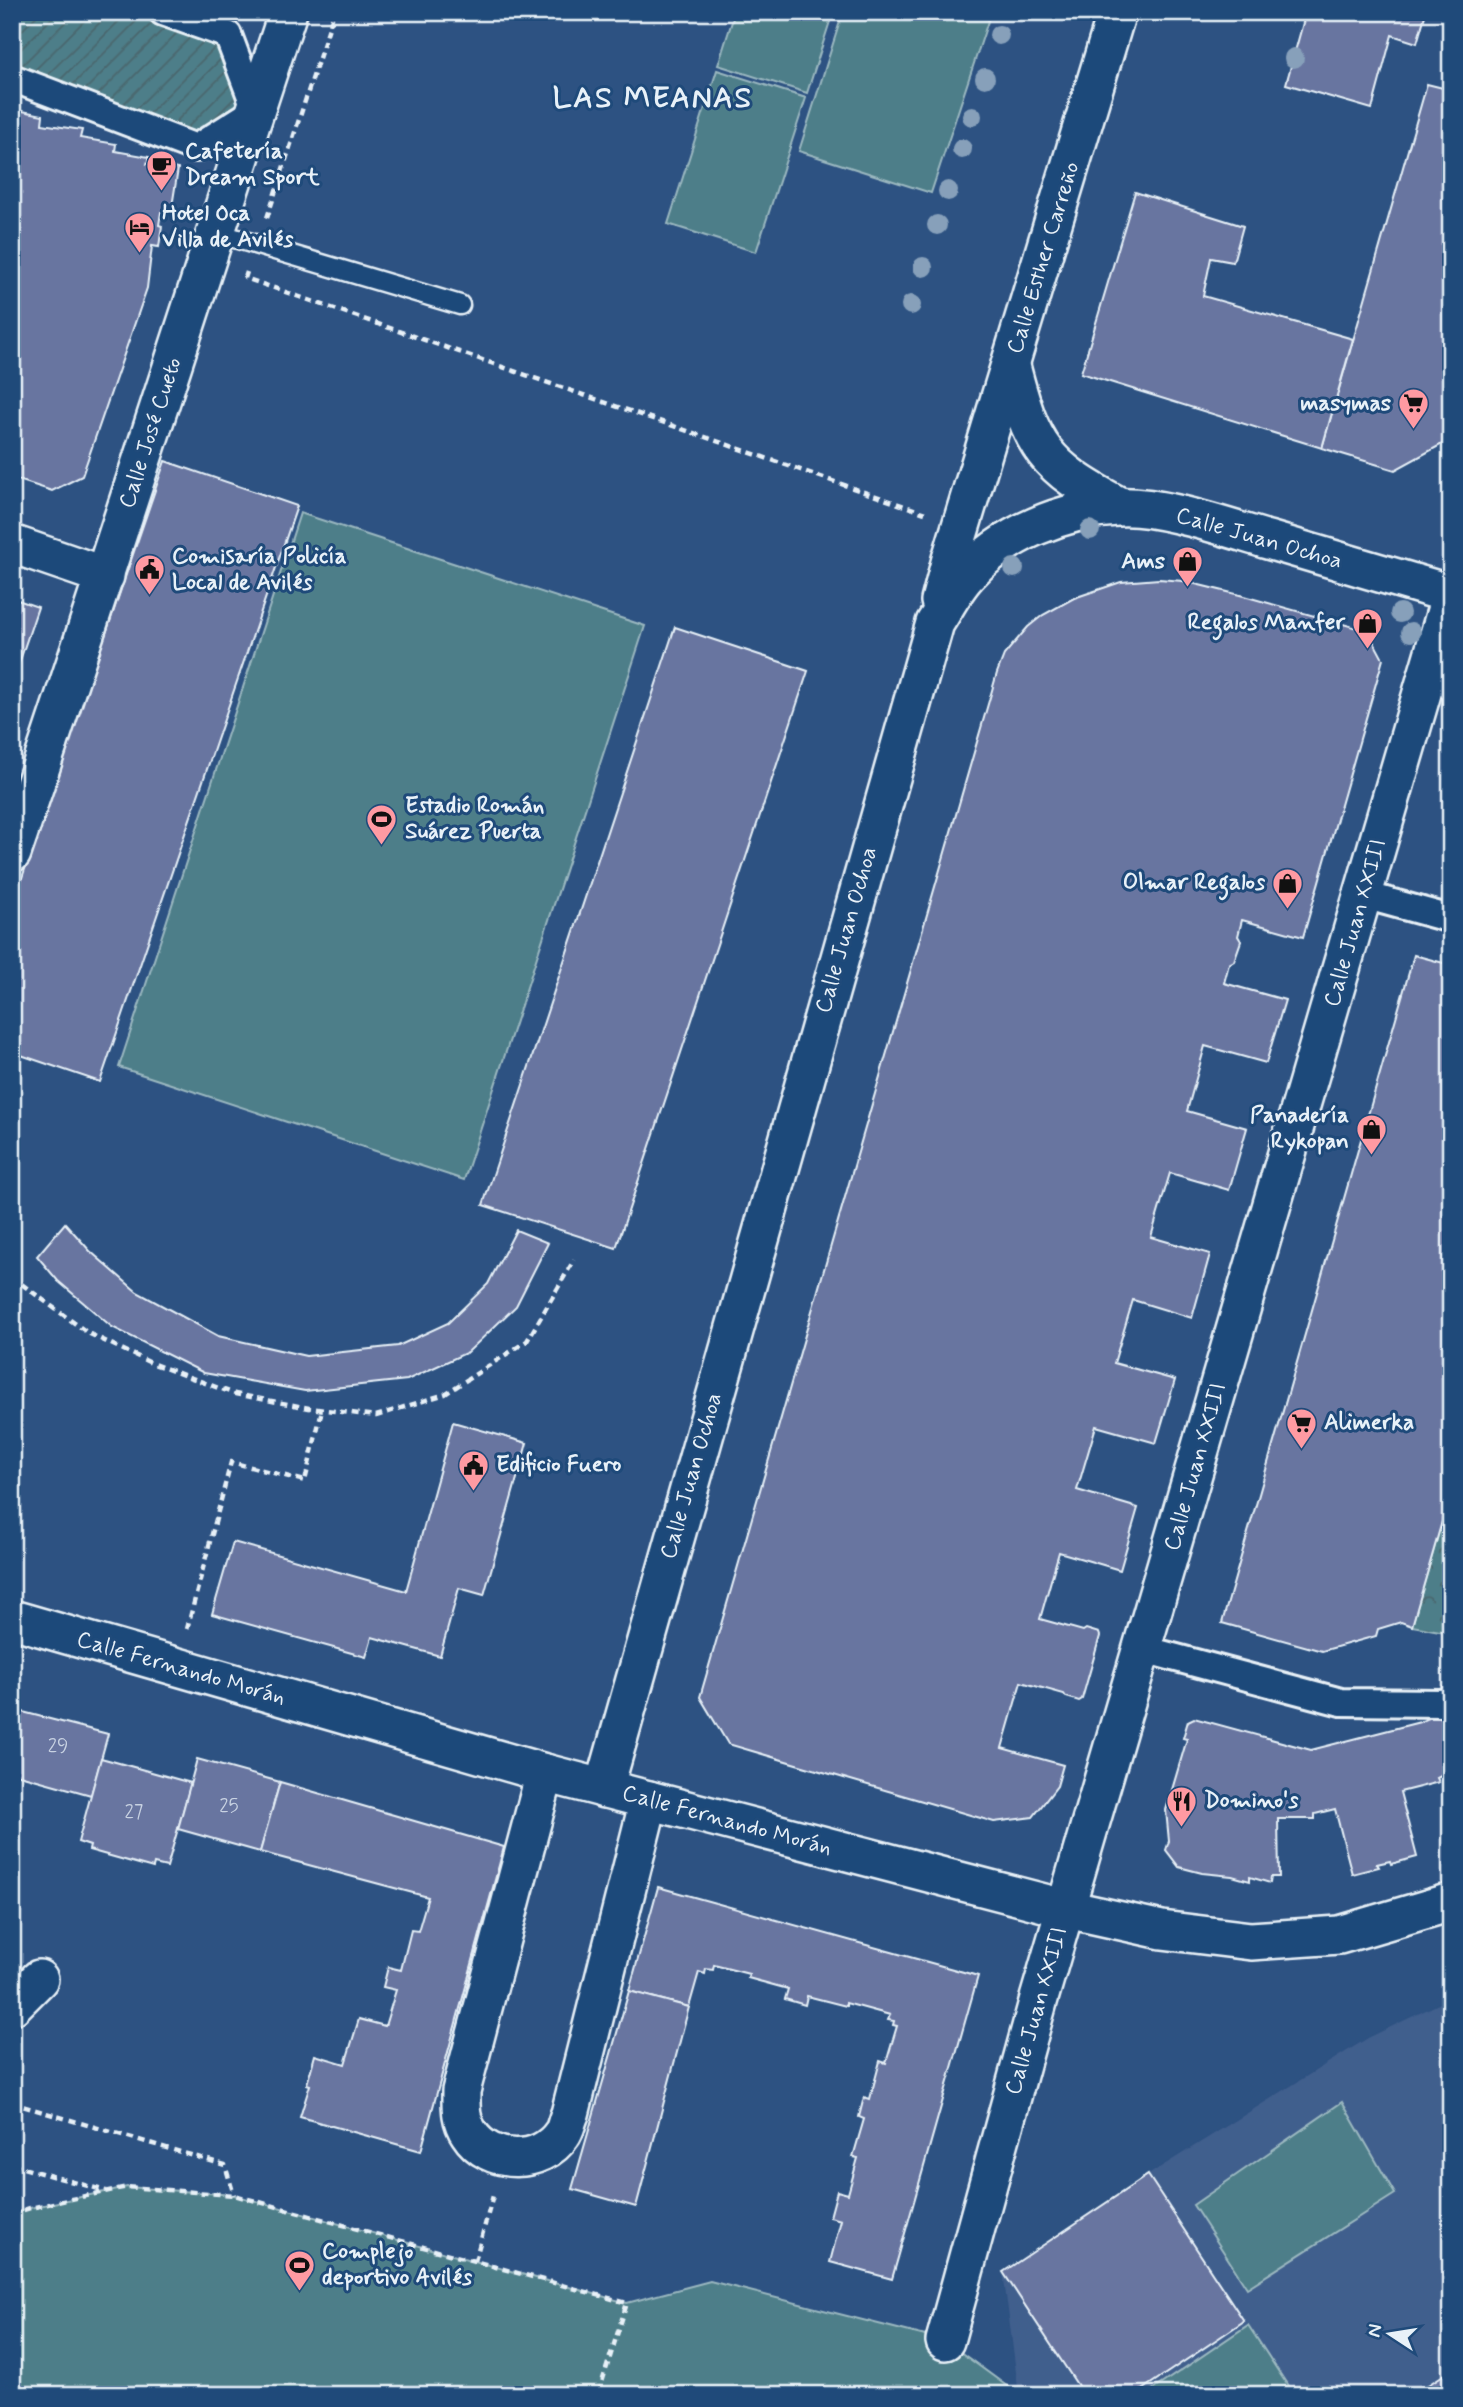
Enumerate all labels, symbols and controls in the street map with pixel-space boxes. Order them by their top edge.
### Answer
district label: LAS MEANAS [553,79,753,118]
place label: Cafetería Dream Sport [185,137,320,193]
cafe icon: Cafetería Dream Sport [145,148,179,192]
street label: Calle Esther Carreño [1001,158,1087,358]
place label: Hotel Oca Villa de Avilés [162,199,294,255]
hotel icon: Hotel Oca Villa de Avilés [122,210,156,254]
street label: Calle José Cueto [112,354,190,512]
supermarket icon: masymas [1397,387,1431,431]
place label: masymas [1300,389,1392,419]
street label: Calle Juan Ochoa [1172,501,1346,577]
place label: Comisaría Policía Local de Avilés [172,542,347,598]
shop icon: Ams [1171,545,1205,589]
place label: Ams [1121,547,1166,577]
public building icon: Comisaría Policía Local de Avilés [132,553,166,597]
shop icon: Regalos Manfer [1351,606,1385,650]
place label: Regalos Manfer [1187,608,1346,641]
place label: Estadio Román Suárez Puerta [405,791,544,847]
sports icon: Estadio Román Suárez Puerta [365,802,399,846]
street label: Calle Juan XXIII [1318,835,1394,1011]
street label: Calle Juan Ochoa [809,843,885,1017]
shop icon: Olmar Regalos [1271,866,1305,910]
place label: Olmar Regalos [1123,868,1266,901]
place label: Panadería Rykopan [1250,1101,1349,1157]
shop icon: Panadería Rykopan [1355,1112,1389,1156]
street label: Calle Juan XXIII [1158,1379,1234,1555]
street label: Calle Juan Ochoa [654,1389,730,1563]
supermarket icon: Alimerka [1284,1406,1318,1450]
place label: Alimerka [1324,1408,1414,1438]
public building icon: Edificio Fuero [456,1448,490,1492]
place label: Edificio Fuero [496,1450,621,1480]
street label: Calle Fernando Morán [73,1625,289,1713]
house number: 29 [48,1734,68,1759]
street label: Calle Fernando Morán [619,1779,835,1863]
restaurant icon: Domino's [1164,1784,1198,1828]
place label: Domino's [1204,1786,1299,1816]
house number: 25 [219,1794,239,1819]
house number: 27 [125,1800,143,1825]
street label: Calle Juan XXIII [999,1923,1075,2099]
place label: Complejo deportivo Avilés [322,2237,473,2293]
sports icon: Complejo deportivo Avilés [282,2248,316,2292]
north arrow [1354,2298,1424,2368]
text: N [1361,2322,1388,2340]

